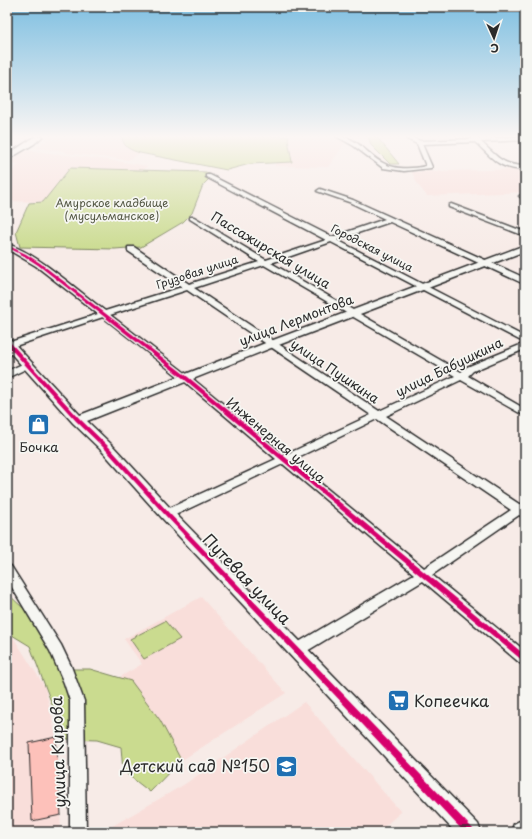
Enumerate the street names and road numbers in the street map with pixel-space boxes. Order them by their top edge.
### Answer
street label: Пассажирская улица [208,206,335,293]
street label: Городская улица [328,219,416,276]
street label: Грузовая улица [154,250,240,293]
street label: улица Лермонтова [236,289,356,350]
street label: улица Бабушкина [392,332,506,401]
street label: улица Пушкина [287,334,384,408]
street label: Инженерная улица [223,392,331,487]
street label: Путевая улица [198,527,297,629]
street label: улица Кирова [43,696,71,808]

